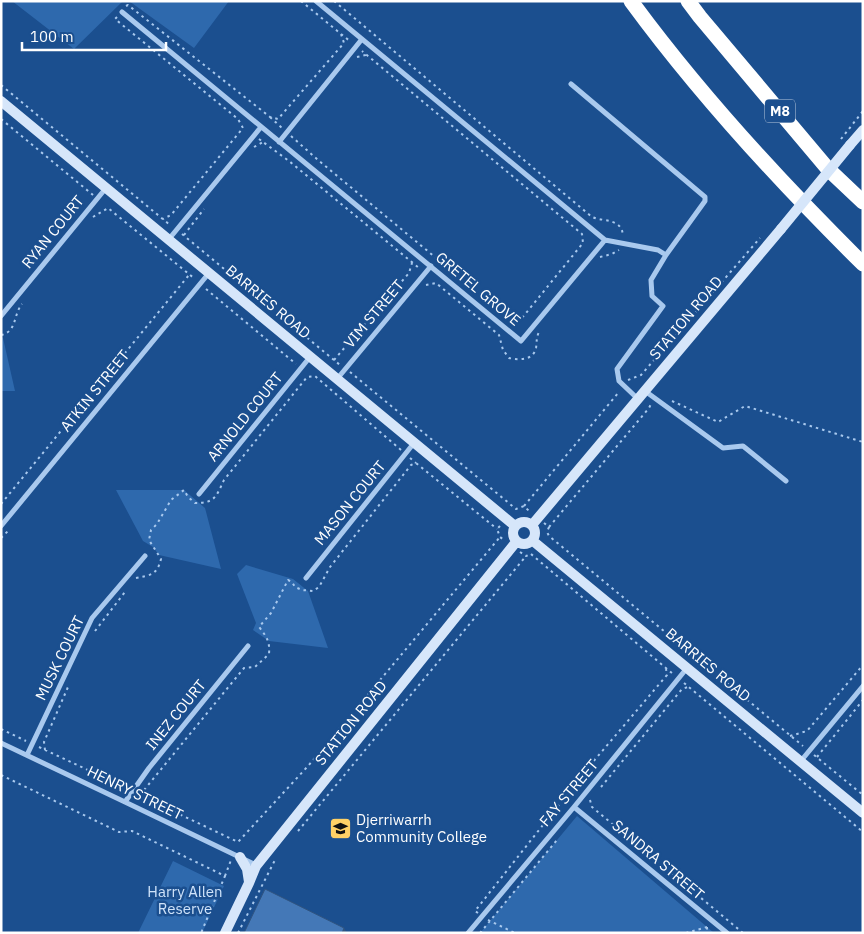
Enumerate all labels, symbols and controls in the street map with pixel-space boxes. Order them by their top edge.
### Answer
scale bar [22,20,166,52]
text: 100 m [30,27,74,46]
road number: M8 [765,100,795,122]
street label: RYAN COURT [17,191,88,272]
street label: GRETEL GROVE [432,247,525,330]
street label: BARRIES ROAD [222,261,315,343]
street label: STATION ROAD [645,272,726,363]
street label: VIM STREET [339,275,408,352]
street label: ATKIN STREET [56,346,134,435]
street label: ARNOLD COURT [203,368,287,465]
street label: MASON COURT [310,456,390,549]
street label: MUSK COURT [31,612,88,703]
street label: BARRIES ROAD [662,624,755,706]
street label: INEZ COURT [141,675,210,754]
street label: STATION ROAD [311,676,391,769]
street label: FAY STREET [535,755,602,830]
street label: HENRY STREET [84,761,187,824]
place label: Djerriwarrh Community College [356,810,487,846]
street label: SANDRA STREET [608,816,709,904]
school or university icon: Djerriwarrh Community College [328,817,352,841]
park label: Harry Allen Reserve [147,882,223,918]

